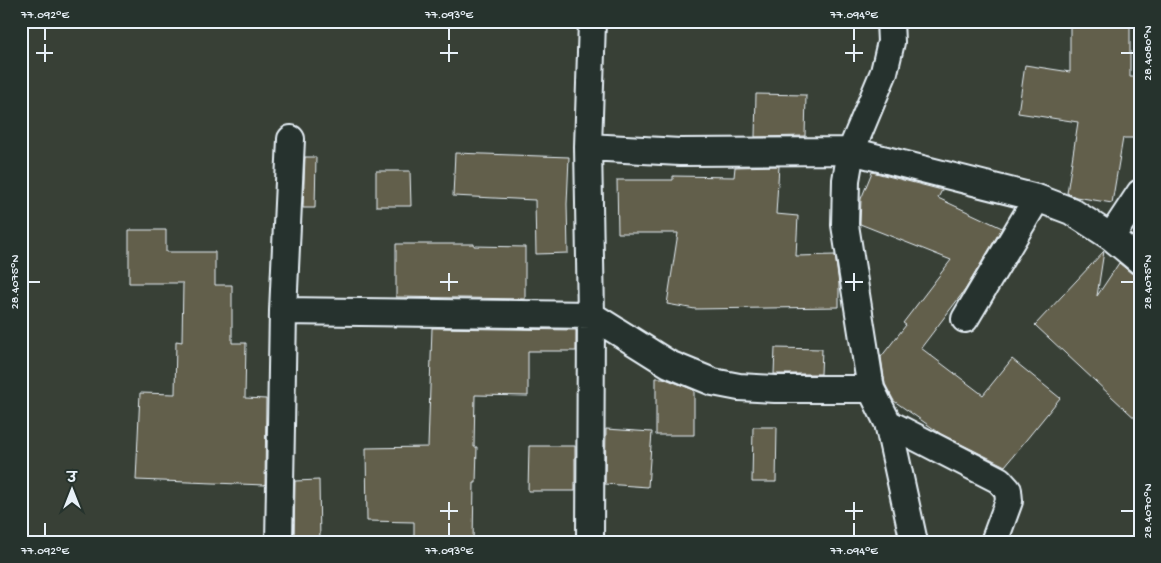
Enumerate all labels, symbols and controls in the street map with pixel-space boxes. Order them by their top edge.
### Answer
text: 77.092°E [20,9,69,23]
text: 77.093°E [424,9,474,23]
text: 77.094°E [829,9,878,23]
text: 28.4080°N [1142,25,1156,81]
text: 28.4075°N [9,255,23,309]
text: 28.4075°N [1142,255,1156,309]
north arrow [48,466,98,516]
text: उ [65,471,78,488]
text: 28.4070°N [1142,483,1156,539]
text: 77.092°E [20,545,69,559]
text: 77.093°E [424,545,474,559]
text: 77.094°E [829,545,878,559]

